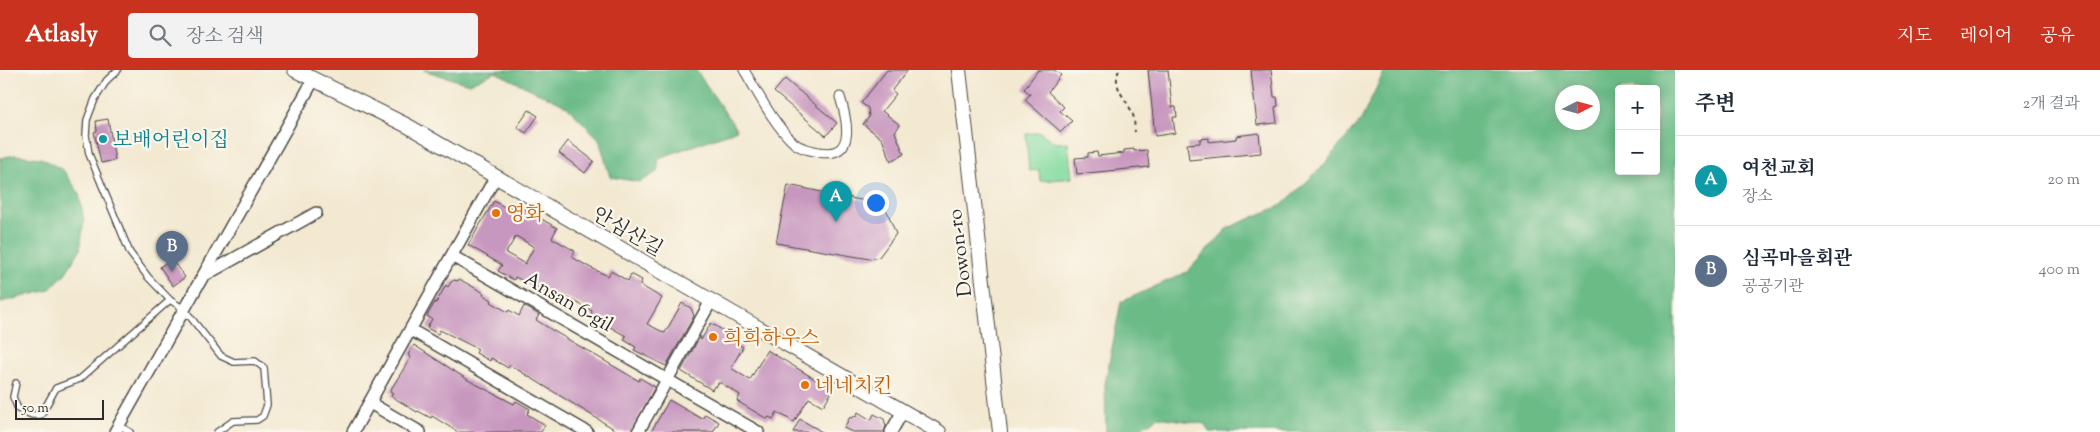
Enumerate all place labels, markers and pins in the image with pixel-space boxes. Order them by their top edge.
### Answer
place label: 보배어린이집 [113,127,229,156]
marker: 보배어린이집 [97,133,109,145]
pin: A [820,181,852,222]
place label: 영화 [506,201,545,230]
marker: 영화 [490,207,502,219]
pin: B [156,231,188,272]
place label: 희희하우스 [723,325,820,354]
marker: 희희하우스 [707,331,719,343]
place label: 네네치킨 [815,373,892,402]
marker: 네네치킨 [799,379,811,391]

